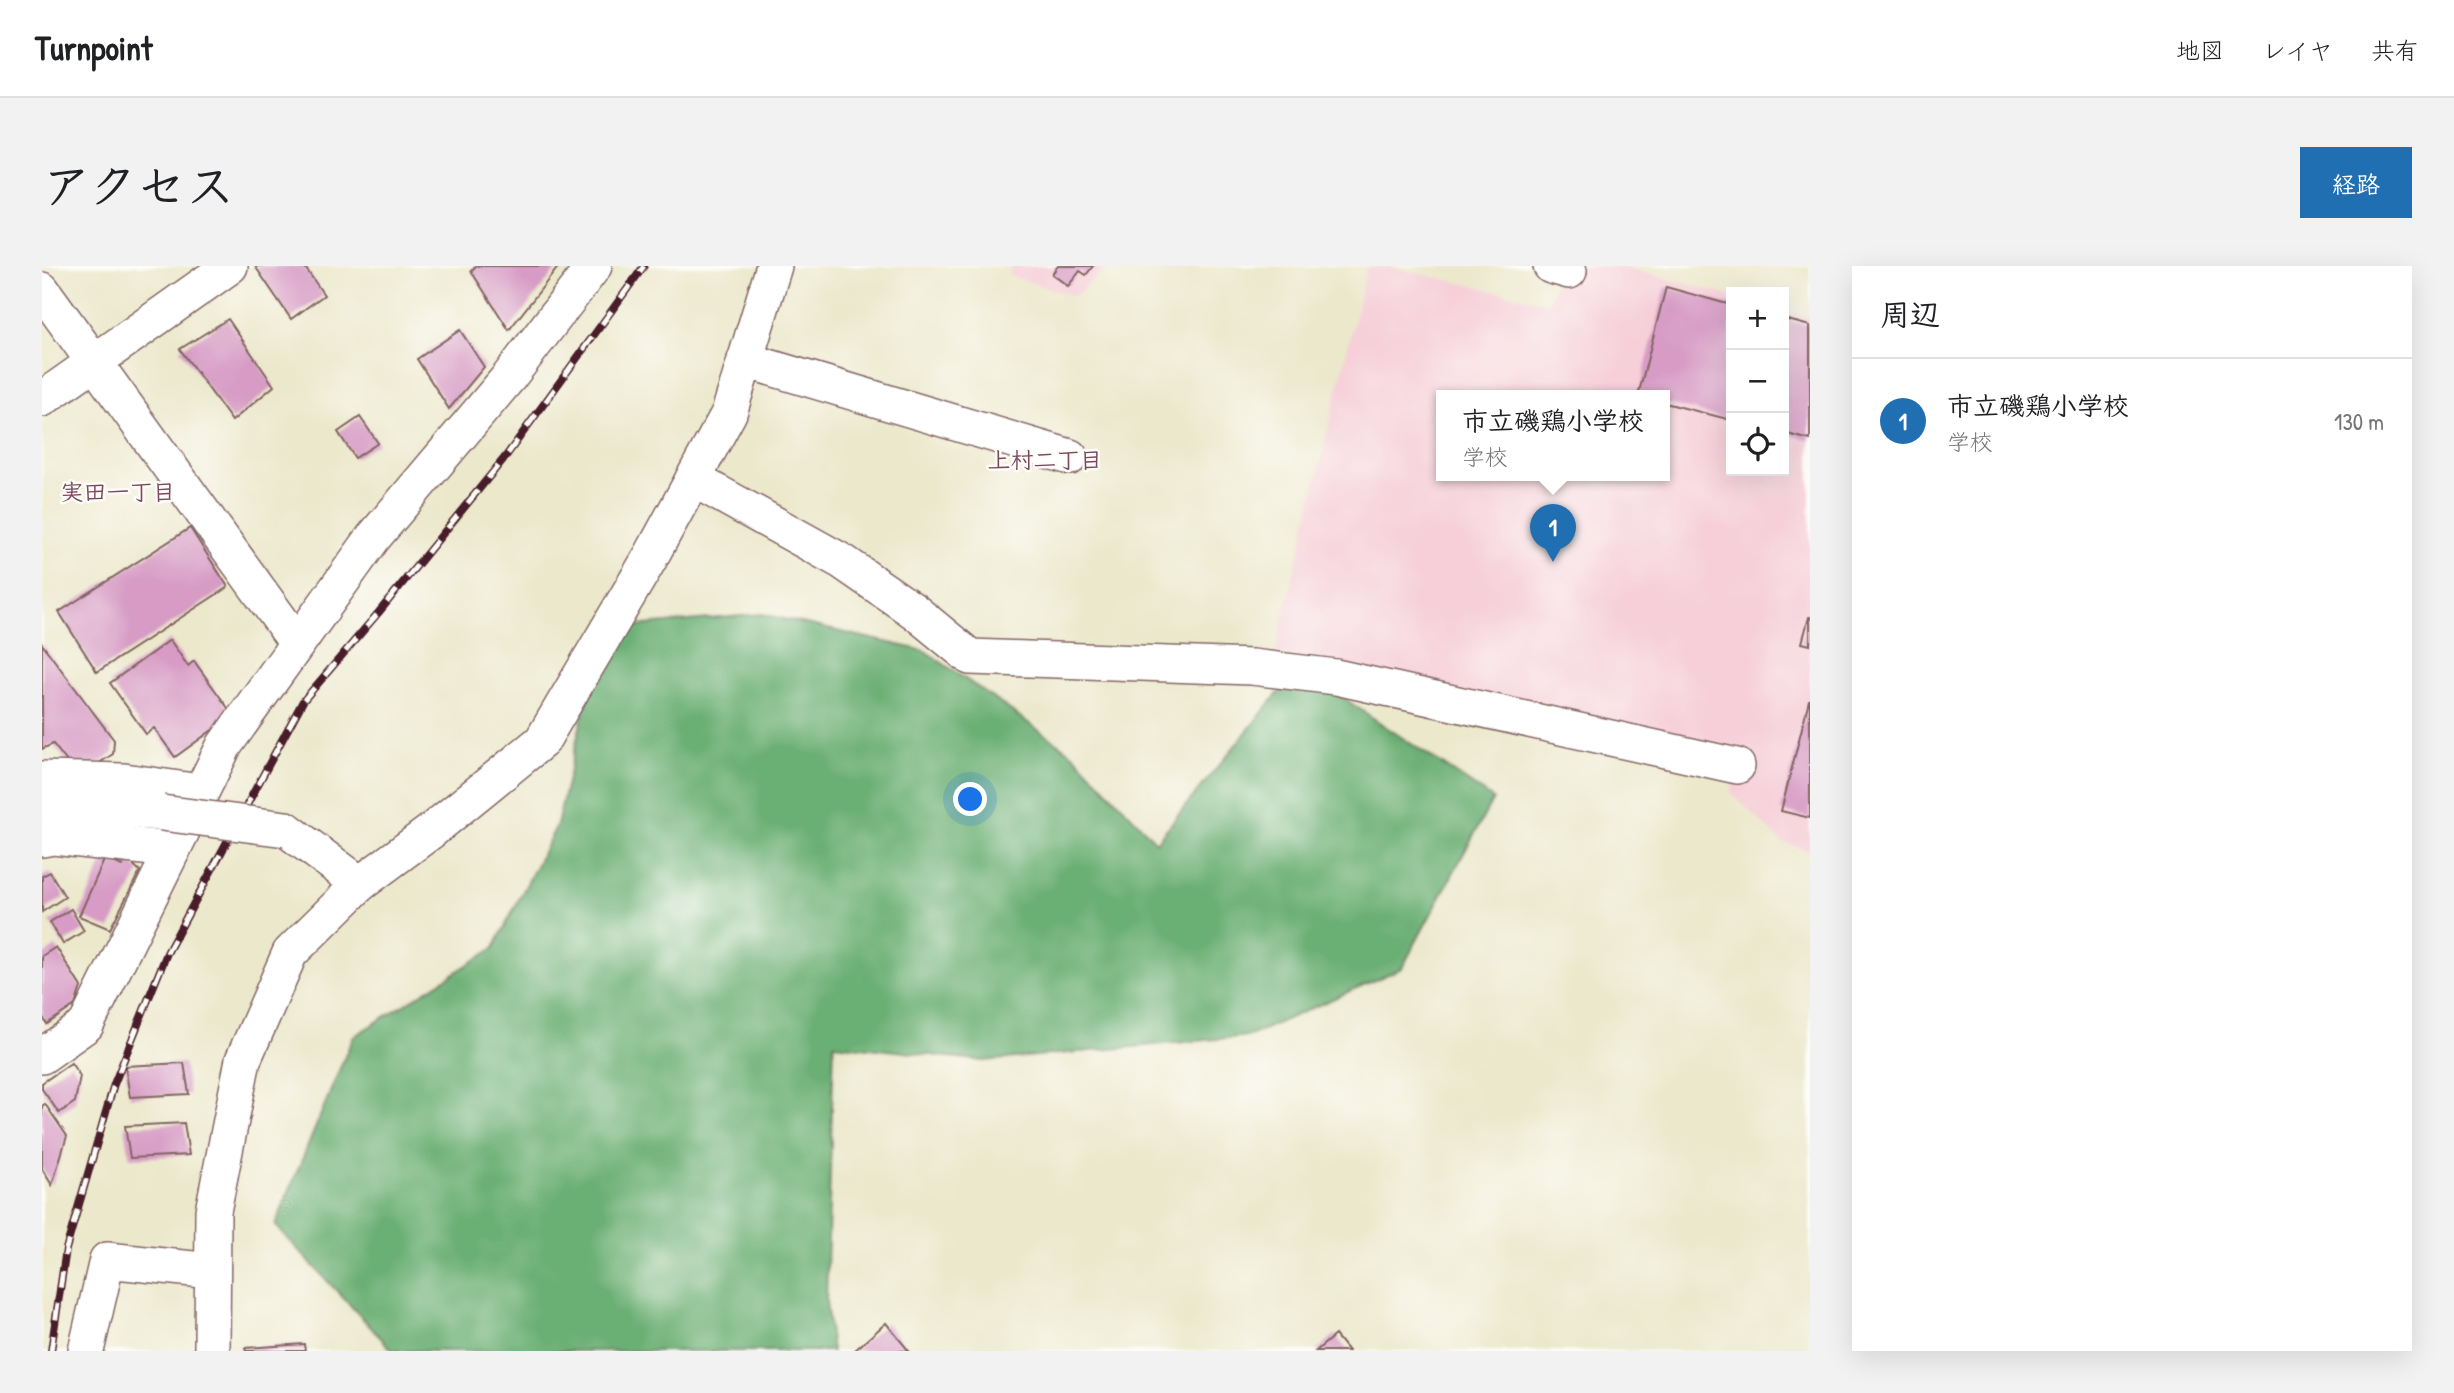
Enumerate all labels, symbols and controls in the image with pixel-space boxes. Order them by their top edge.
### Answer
text: Turnpoint [35,26,152,70]
text: 地図 [2176,34,2224,66]
text: レイヤ [2262,34,2333,66]
text: 共有 [2371,34,2419,66]
button: 経路 [2300,147,2412,218]
text: アクセス [42,152,235,218]
map controls [1726,287,1789,476]
button: + [1726,287,1789,350]
text: 周辺 [1880,294,1940,334]
button: − [1726,350,1789,413]
text: 市立磯鶏小学校 [1947,388,2129,423]
popup [1436,390,1670,481]
text: 市立磯鶏小学校 [1462,403,1644,438]
text: 1 [1899,406,1907,437]
text: 130 m [2334,406,2384,437]
button: locate [1726,413,1789,476]
text: 学校 [1947,426,1993,457]
text: 学校 [1462,441,1508,472]
district label: 上村二丁目 [988,444,1103,475]
district label: 実田一丁目 [61,476,176,507]
pin: 1 [1530,504,1576,562]
your location [953,782,987,816]

